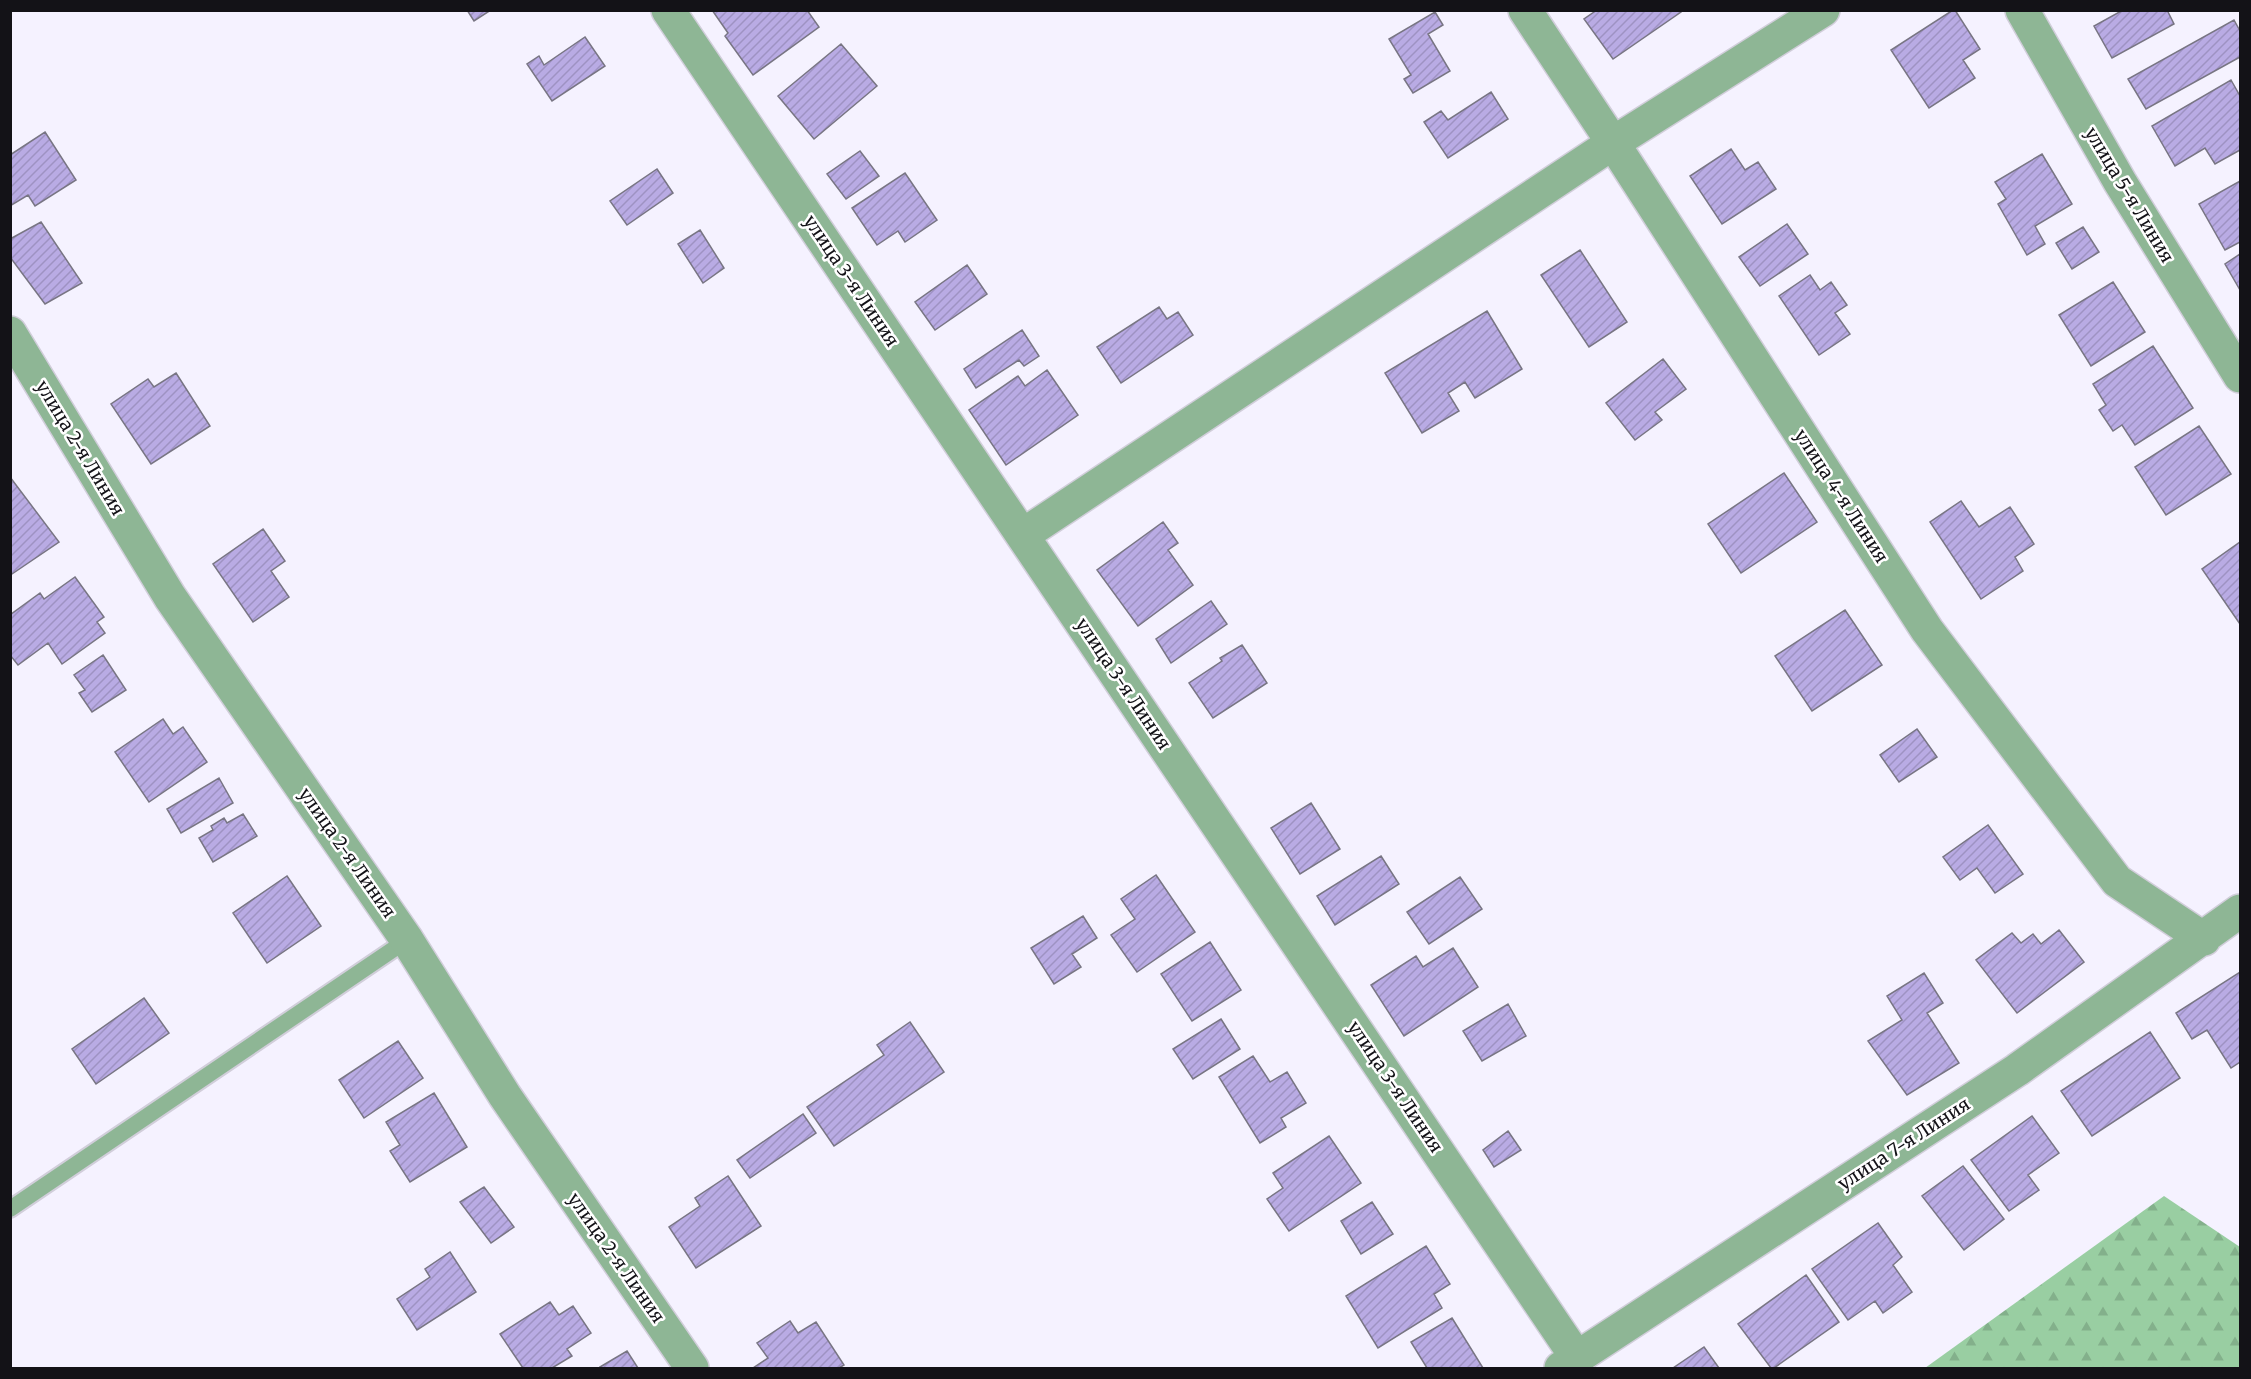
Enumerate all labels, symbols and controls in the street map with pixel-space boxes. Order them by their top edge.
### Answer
street label: улица 5-я Линия [2080,123,2179,267]
street label: улица 3-я Линия [799,210,904,351]
street label: улица 2-я Линия [31,376,130,520]
street label: улица 4-я Линия [1790,425,1893,567]
street label: улица 3-я Линия [1071,613,1176,754]
street label: улица 2-я Линия [294,783,401,922]
street label: улица 3-я Линия [1343,1016,1448,1157]
street label: улица 7-я Линия [1833,1092,1974,1195]
street label: улица 2-я Линия [563,1188,670,1327]

